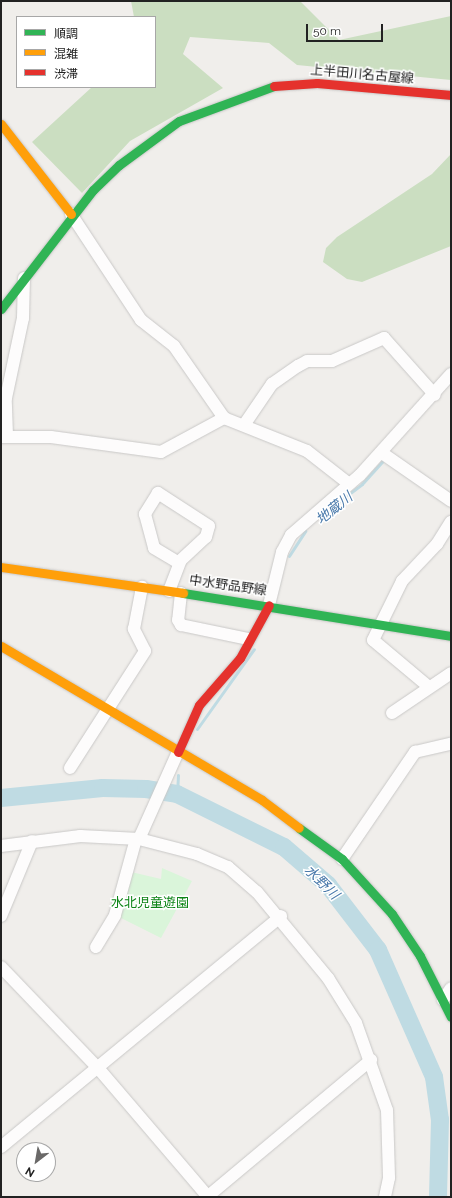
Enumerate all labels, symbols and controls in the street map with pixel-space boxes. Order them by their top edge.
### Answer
legend [16,16,156,88]
scale bar [308,16,385,42]
text: 50 m [313,24,341,38]
text: 順調 [54,27,78,41]
text: 混雑 [54,47,78,61]
street label: 上半田川名古屋線 [310,63,414,87]
text: 渋滞 [54,67,78,81]
water label: 地蔵川 [312,488,356,528]
street label: 中水野品野線 [188,573,268,599]
water label: 水野川 [301,861,343,903]
park label: 水北児童遊園 [111,895,189,911]
north arrow [16,1142,56,1182]
text: N [23,1164,37,1180]

